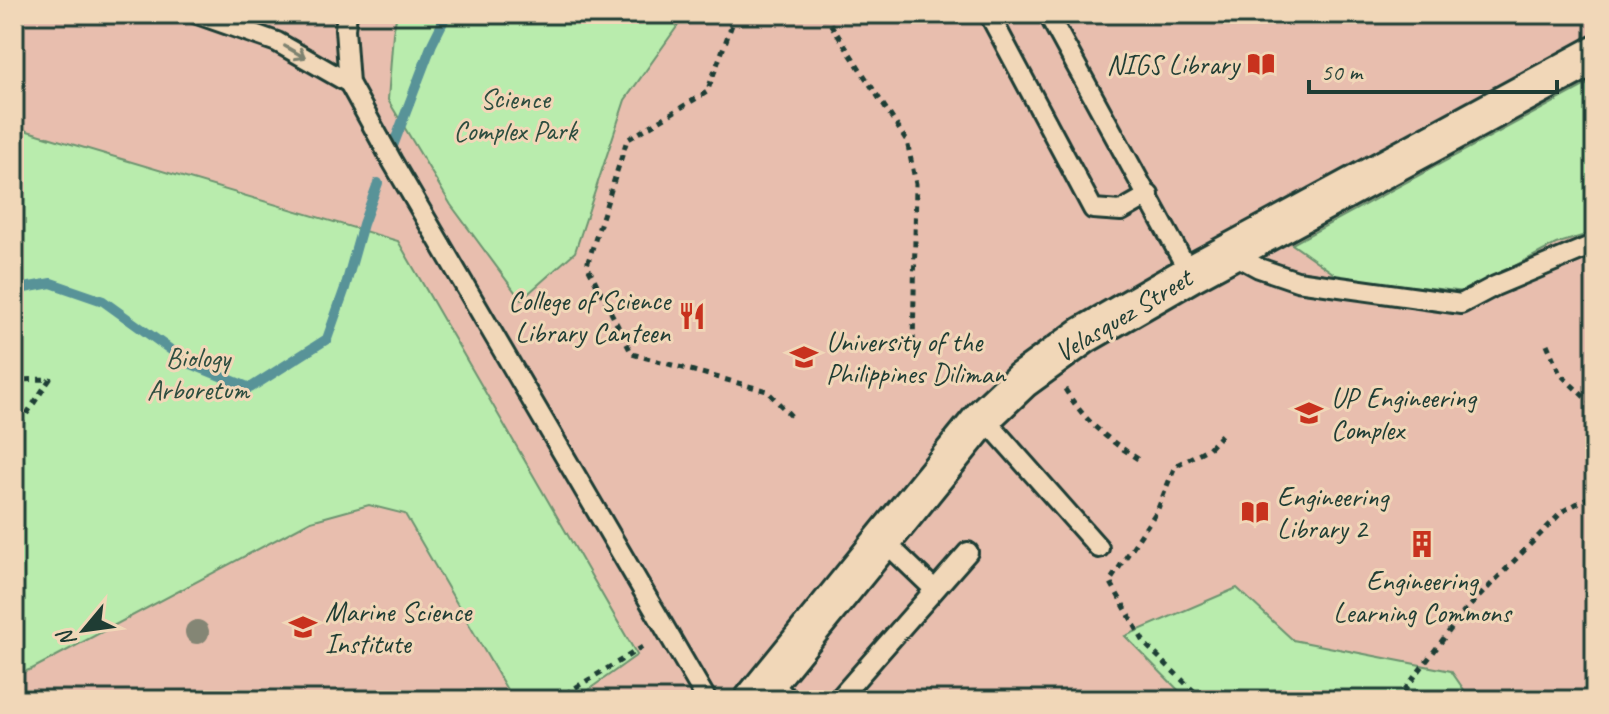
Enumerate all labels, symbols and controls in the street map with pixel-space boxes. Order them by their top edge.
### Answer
one-way arrow [283,44,306,60]
scale bar [1309,44,1557,94]
place label: NIGS Library [1106,47,1241,82]
library icon: NIGS Library [1246,49,1276,79]
text: 50 m [1321,57,1364,87]
park label: Science Complex Park [453,81,578,148]
street label: Velasquez Street [1048,259,1200,370]
place label: College of Science Library Canteen [508,283,672,350]
restaurant icon: College of Science Library Canteen [677,301,707,331]
place label: University of the Philippines Diliman [826,324,1007,391]
park label: Biology Arboretum [147,340,251,407]
school or university icon: University of the Philippines Diliman [789,342,819,372]
place label: UP Engineering Complex [1331,380,1478,447]
school or university icon: UP Engineering Complex [1294,398,1324,428]
place label: Engineering Library 2 [1277,479,1390,546]
library icon: Engineering Library 2 [1240,497,1270,527]
building icon: Engineering Learning Commons [1407,529,1437,559]
place label: Engineering Learning Commons [1333,563,1513,630]
north arrow [44,590,124,670]
place label: Marine Science Institute [325,594,473,661]
school or university icon: Marine Science Institute [288,612,318,642]
text: N [50,624,83,652]

